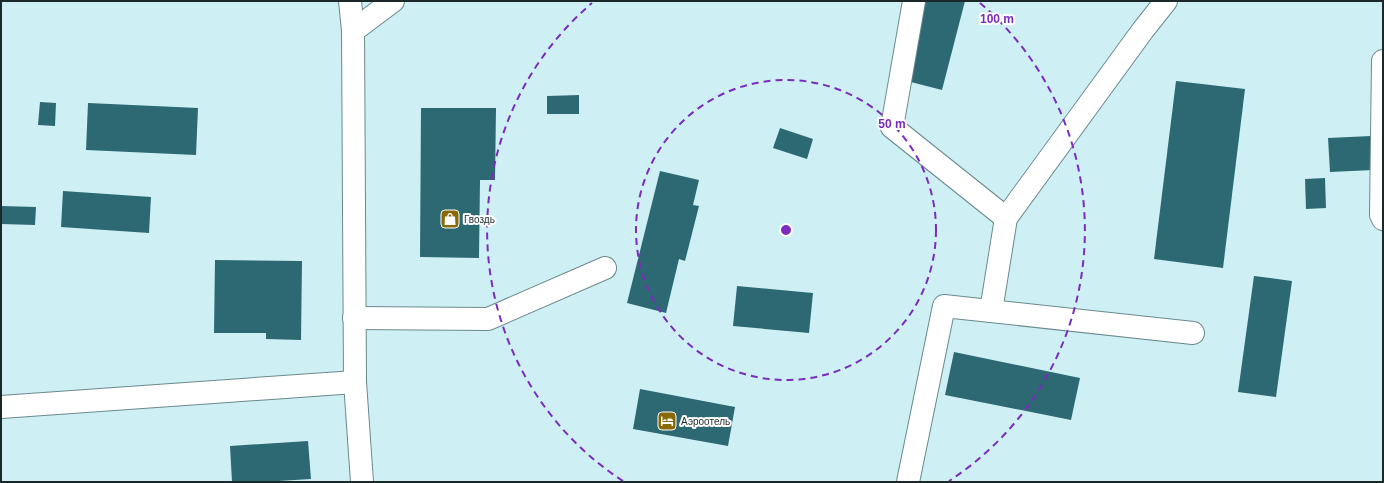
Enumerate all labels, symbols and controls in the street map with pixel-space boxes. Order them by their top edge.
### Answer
text: 100 m [980,12,1014,26]
text: 50 m [878,117,906,131]
shop icon: Гвоздь [439,208,461,230]
place label: Гвоздь [464,214,495,225]
centre of rings [779,223,793,237]
hotel icon: Аэроотель [656,410,678,432]
place label: Аэроотель [681,416,730,427]

